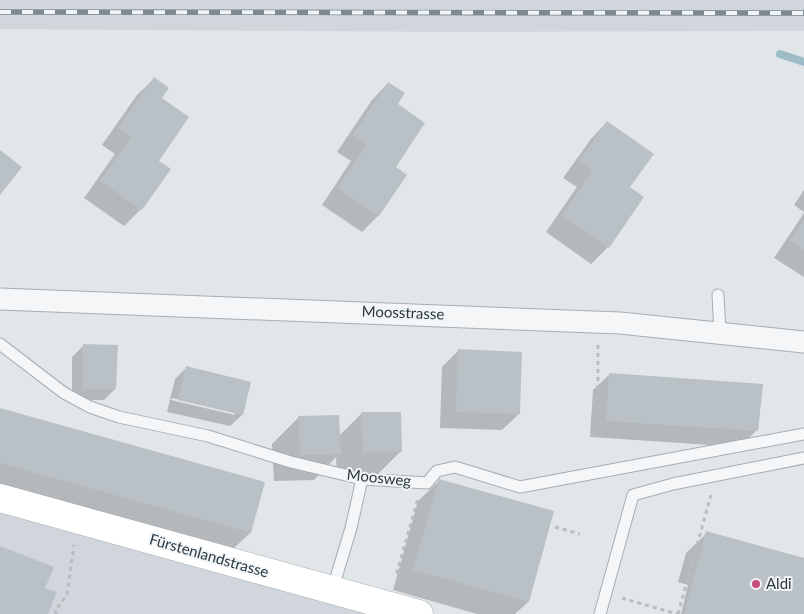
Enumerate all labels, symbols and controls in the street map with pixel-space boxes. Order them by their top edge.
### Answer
street label: Moosstrasse [361,302,445,322]
street label: Moosweg [346,465,412,489]
street label: Fürstenlandstrasse [148,529,271,581]
place label: Aldi [766,574,792,592]
marker: Aldi [750,578,762,590]

